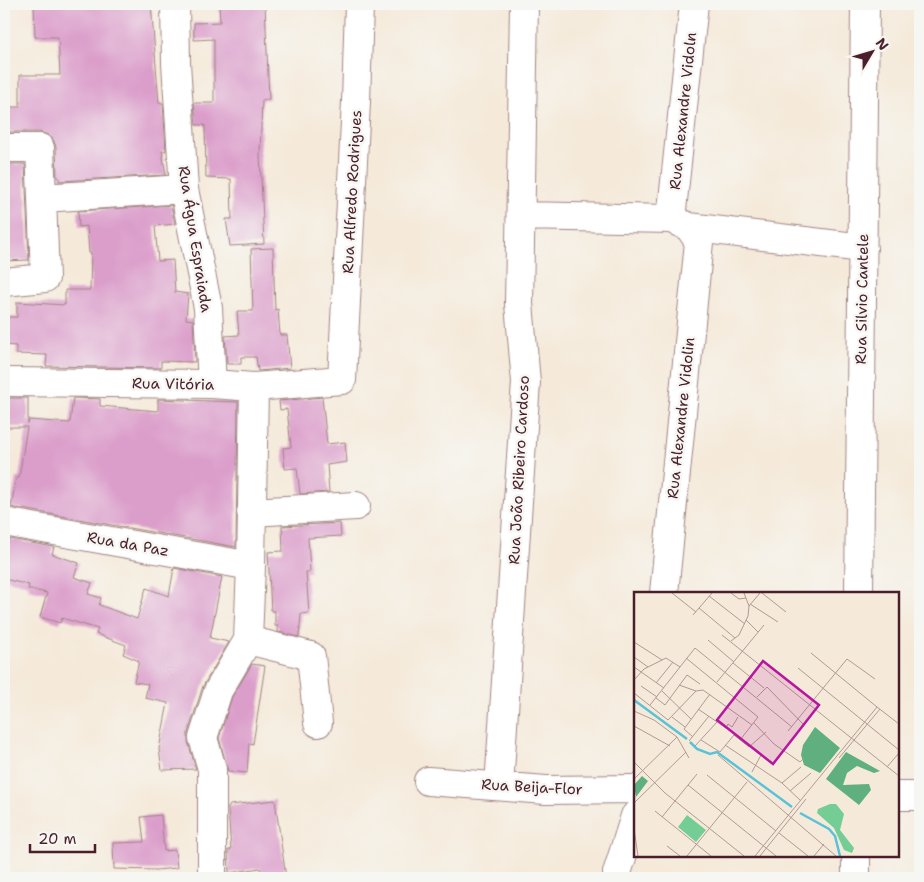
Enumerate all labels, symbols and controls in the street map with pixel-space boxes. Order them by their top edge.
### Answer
north arrow [846,28,896,78]
street label: Rua Alexandre Vidoln [665,31,701,191]
text: N [872,34,893,54]
street label: Rua Alfredo Rodrigues [338,110,366,274]
street label: Rua Água Espraiada [174,164,218,314]
street label: Rua Silvio Cantele [851,234,873,364]
street label: Rua Alexandre Vidolin [663,336,699,500]
street label: Rua Vitória [132,373,215,395]
street label: Rua João Ribeiro Cardoso [504,375,534,565]
street label: Rua da Paz [85,527,171,561]
inset map [634,592,899,857]
street label: Rua Beija-Flor [481,774,583,800]
scale bar [30,822,95,854]
text: 20 m [38,829,77,849]

